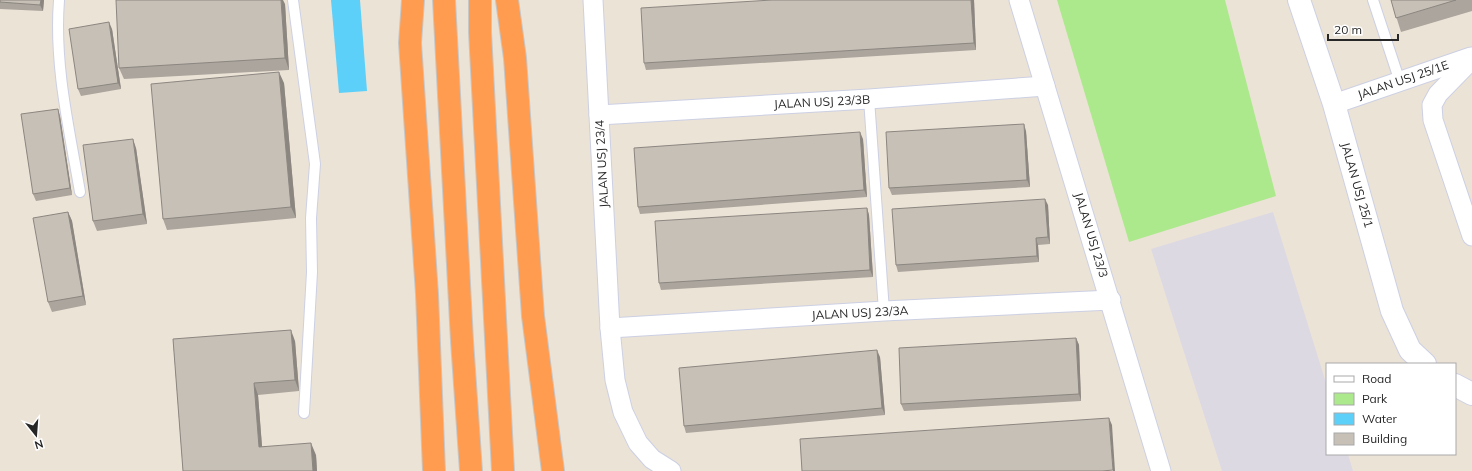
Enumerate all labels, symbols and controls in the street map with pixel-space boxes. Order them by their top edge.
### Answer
scale bar [1328,16,1398,42]
text: 20 m [1334,22,1362,37]
street label: JALAN USJ 25/1E [1355,57,1450,102]
street label: JALAN USJ 23/3B [773,91,870,112]
street label: JALAN USJ 23/4 [592,120,611,208]
street label: JALAN USJ 25/1 [1338,140,1377,229]
street label: JALAN USJ 23/3 [1071,190,1112,279]
street label: JALAN USJ 23/3A [811,302,909,323]
legend [1326,363,1456,455]
text: Road [1362,371,1391,386]
text: Park [1362,391,1388,406]
text: Water [1362,411,1398,426]
north arrow [16,415,56,455]
text: Building [1362,431,1407,446]
text: N [33,437,45,452]

